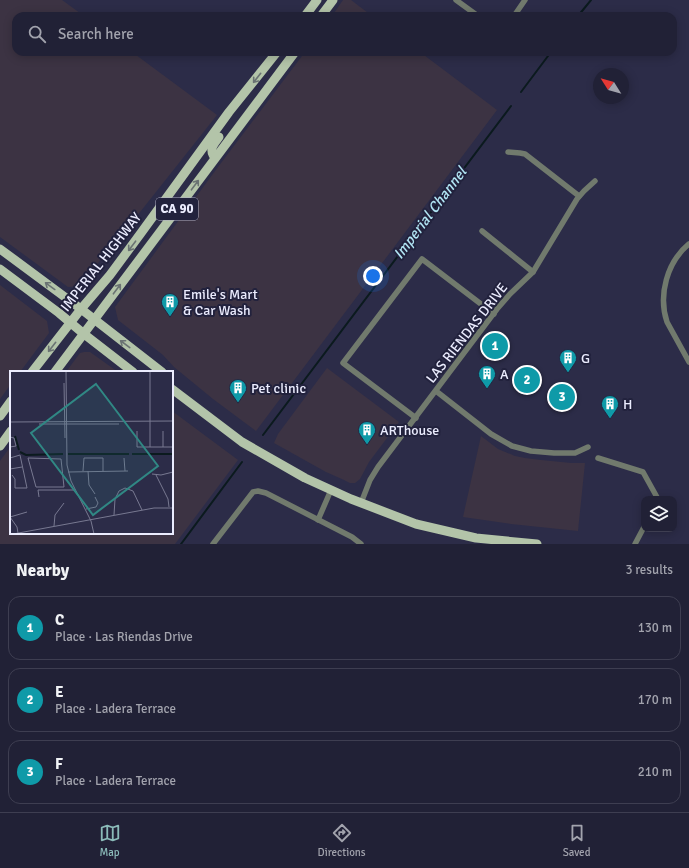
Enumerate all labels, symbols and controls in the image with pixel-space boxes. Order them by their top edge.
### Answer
search box [12,12,677,56]
icon: search [26,23,48,45]
text: Search here [58,25,134,43]
north arrow [593,68,629,104]
one-way arrow [252,72,261,83]
water label: Imperial Channel [390,162,471,262]
one-way arrow [191,179,199,190]
road number: CA 90 [156,198,198,220]
street label: IMPERIAL HIGHWAY [57,209,145,315]
one-way arrow [127,241,136,252]
your location [363,266,383,286]
street label: LAS RIENDAS DRIVE [423,280,511,386]
one-way arrow [44,282,55,290]
one-way arrow [113,284,122,295]
place label: Emile's Mart & Car Wash [183,286,258,319]
building icon: Emile's Mart & Car Wash [160,292,180,317]
pin: 1 [482,331,508,361]
one-way arrow [119,339,130,348]
one-way arrow [47,342,56,353]
building icon: G [558,348,578,373]
place label: G [581,350,590,367]
building icon: A [477,364,497,389]
pin: 2 [514,365,540,395]
place label: A [500,366,509,382]
inset map [10,371,173,534]
building icon: Pet clinic [228,378,248,403]
place label: Pet clinic [251,380,306,397]
pin: 3 [549,382,575,412]
building icon: H [600,394,620,419]
place label: H [623,396,632,413]
building icon: ARThouse [357,420,377,445]
place label: ARThouse [380,422,439,439]
map controls [641,496,677,532]
button: layers [641,496,677,532]
text: Nearby [16,560,69,581]
text: 3 results [625,562,673,578]
text: C [55,611,64,629]
text: 1 [26,620,34,636]
text: 130 m [638,620,672,636]
text: Place · Las Riendas Drive [55,629,193,645]
text: E [55,683,64,701]
text: 2 [26,692,34,708]
text: 170 m [638,692,672,708]
text: Place · Ladera Terrace [55,701,176,717]
text: F [55,755,63,773]
text: 3 [26,764,34,780]
text: 210 m [638,764,672,780]
text: Place · Ladera Terrace [55,773,176,789]
tab: Map [99,822,121,859]
tab: Directions [318,822,366,859]
tab: Saved [563,822,590,859]

